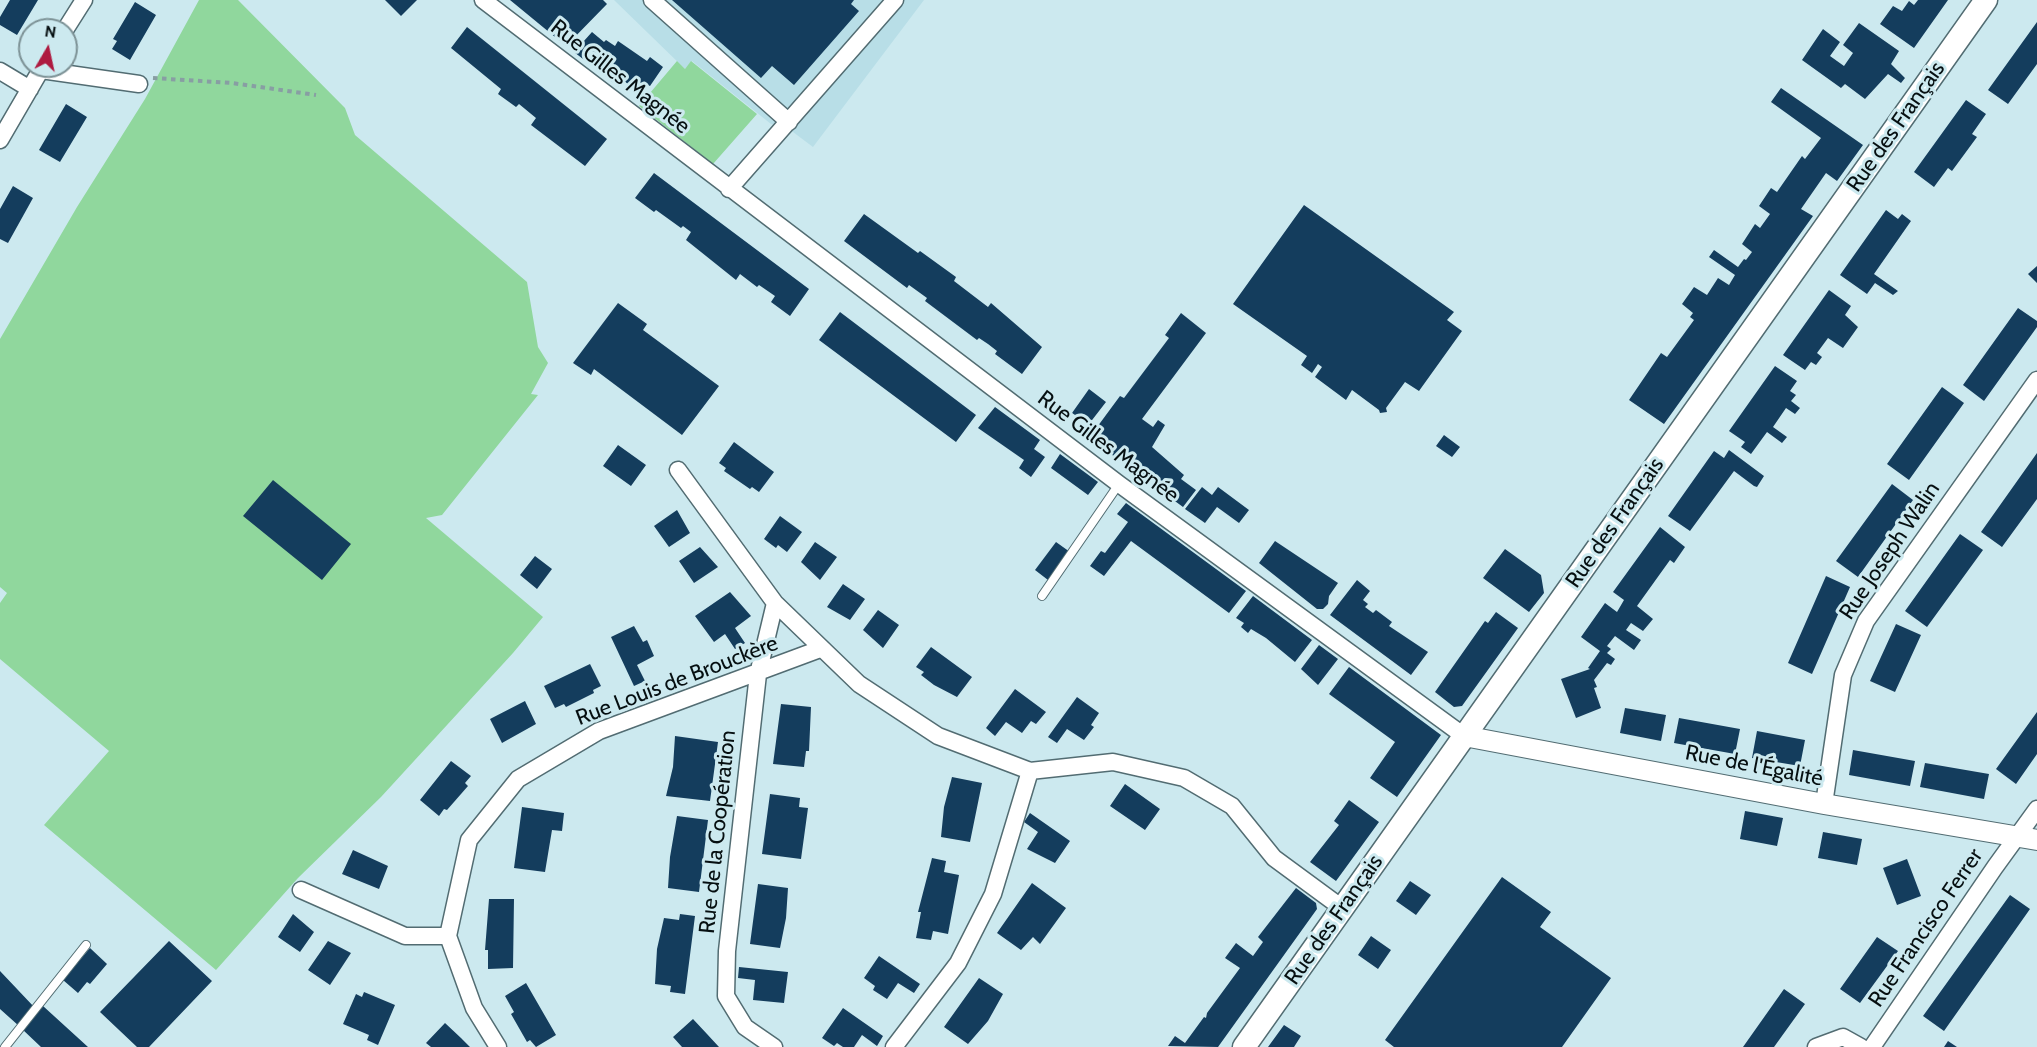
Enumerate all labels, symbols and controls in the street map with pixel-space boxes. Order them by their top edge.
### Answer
street label: Rue Gilles Magnée [545,14,695,140]
north arrow [18,18,78,78]
text: N [44,21,58,42]
street label: Rue des Français [1841,57,1951,197]
street label: Rue Gilles Magnée [1032,385,1184,509]
street label: Rue des Français [1560,453,1670,593]
street label: Rue Joseph Walin [1834,477,1946,625]
street label: Rue Louis de Brouckère [572,630,782,732]
street label: Rue de la Coopération [694,729,742,935]
street label: Rue de l'Égalité [1683,740,1825,792]
street label: Rue Francisco Ferrer [1863,844,1989,1012]
street label: Rue des Français [1279,850,1389,990]

